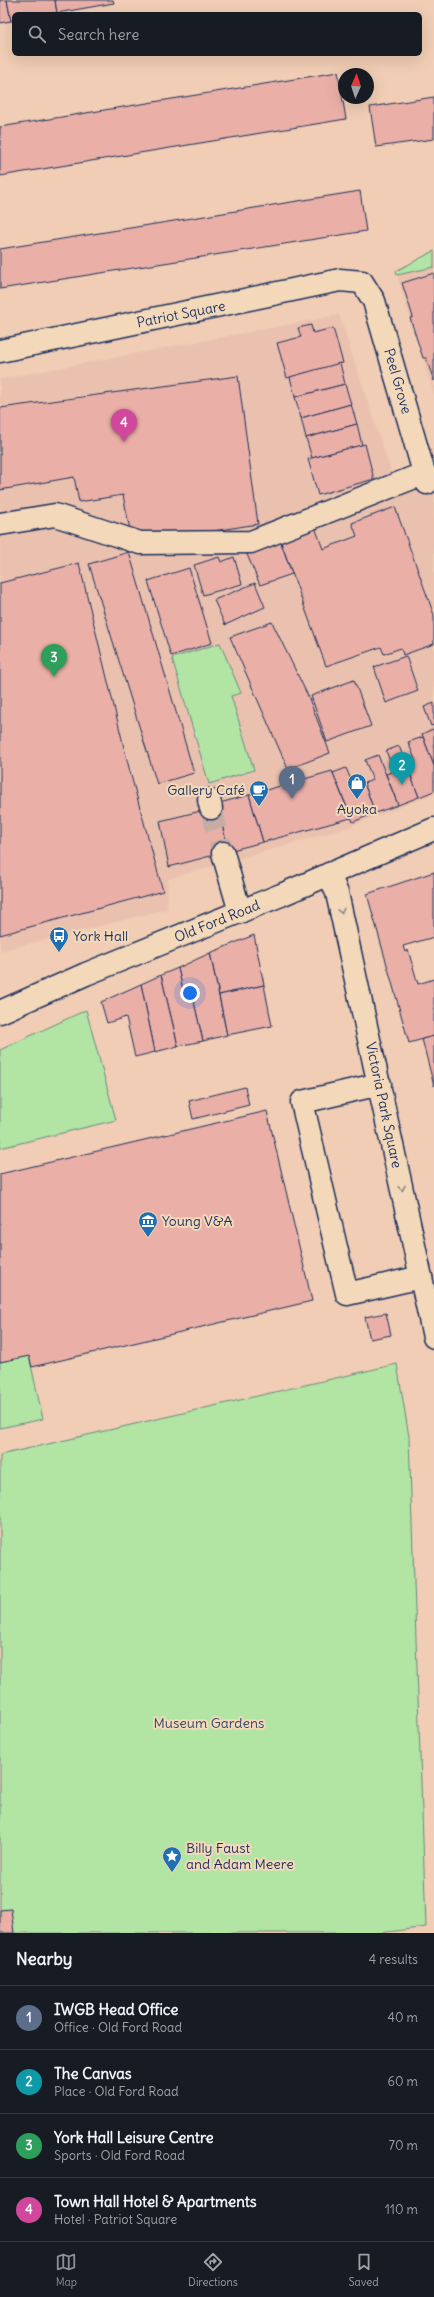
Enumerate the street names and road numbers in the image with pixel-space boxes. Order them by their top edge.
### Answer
street label: Patriot Square [135,297,227,331]
street label: Peel Grove [380,346,416,416]
street label: Old Ford Road [172,896,262,946]
street label: Victoria Park Square [362,1040,406,1170]

